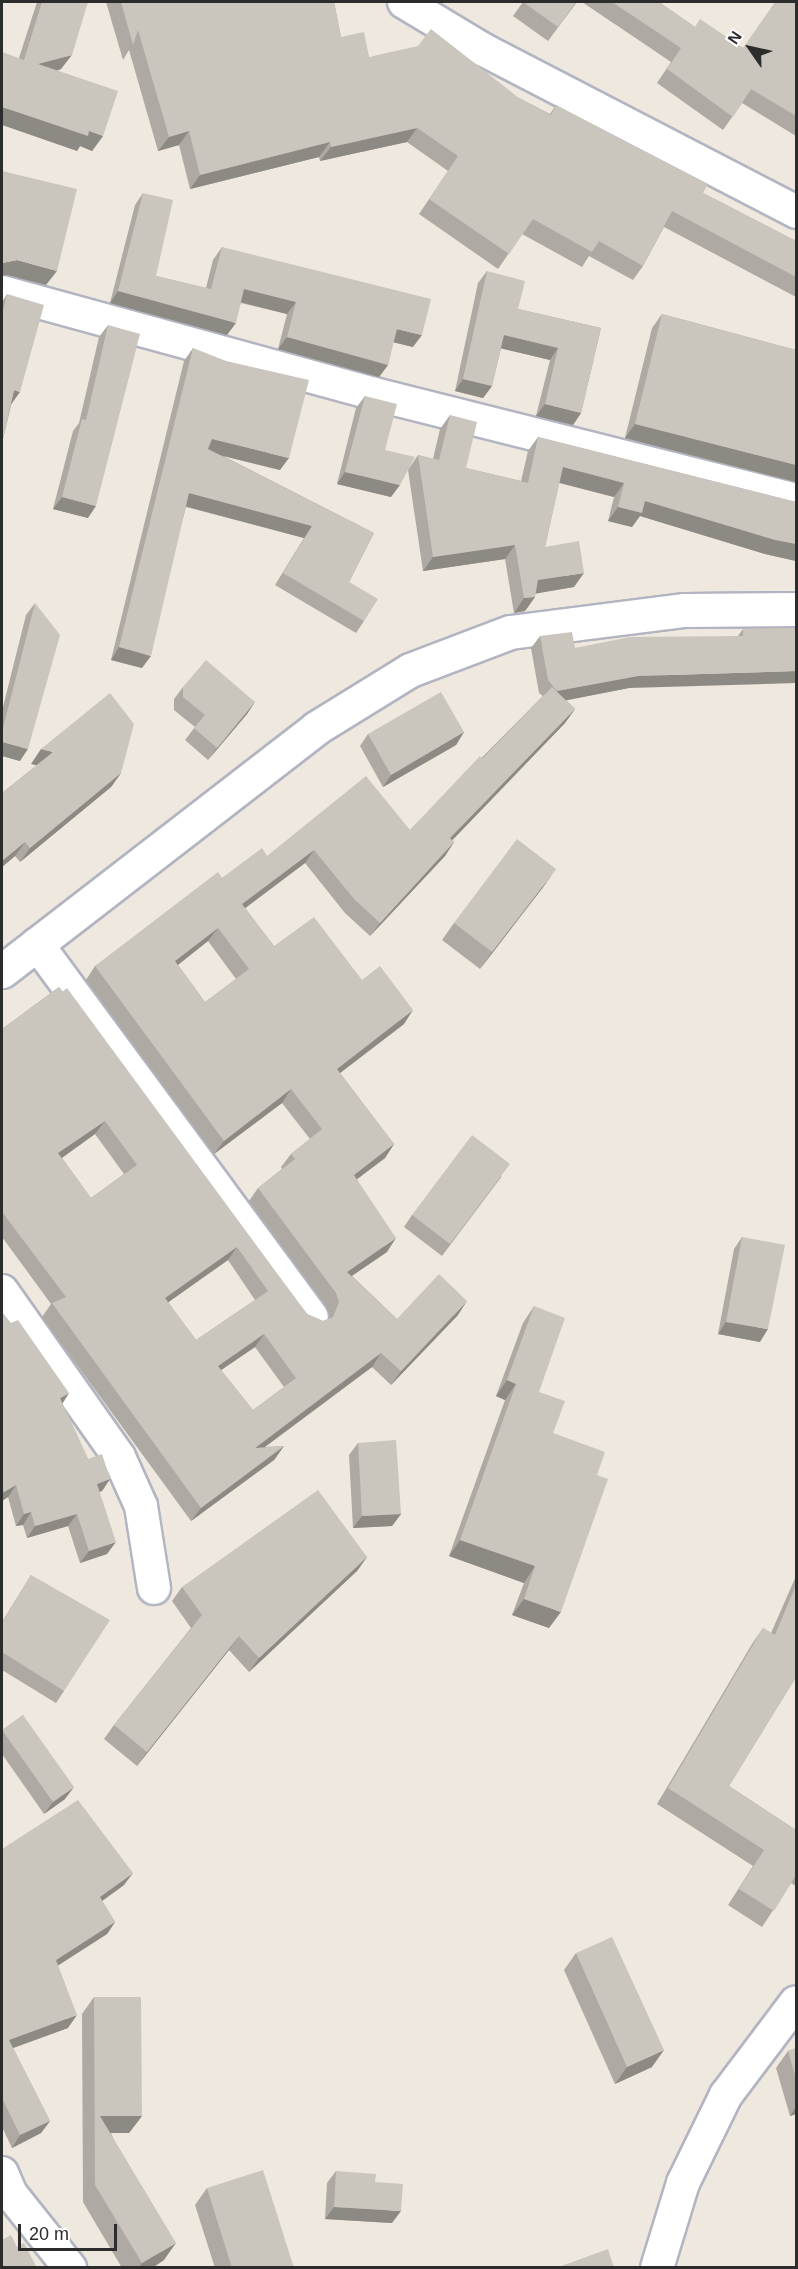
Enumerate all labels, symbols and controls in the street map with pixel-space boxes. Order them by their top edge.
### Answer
north arrow [720,18,780,78]
text: N [724,28,745,47]
scale bar [21,2212,120,2250]
text: 20 m [29,2224,69,2244]

